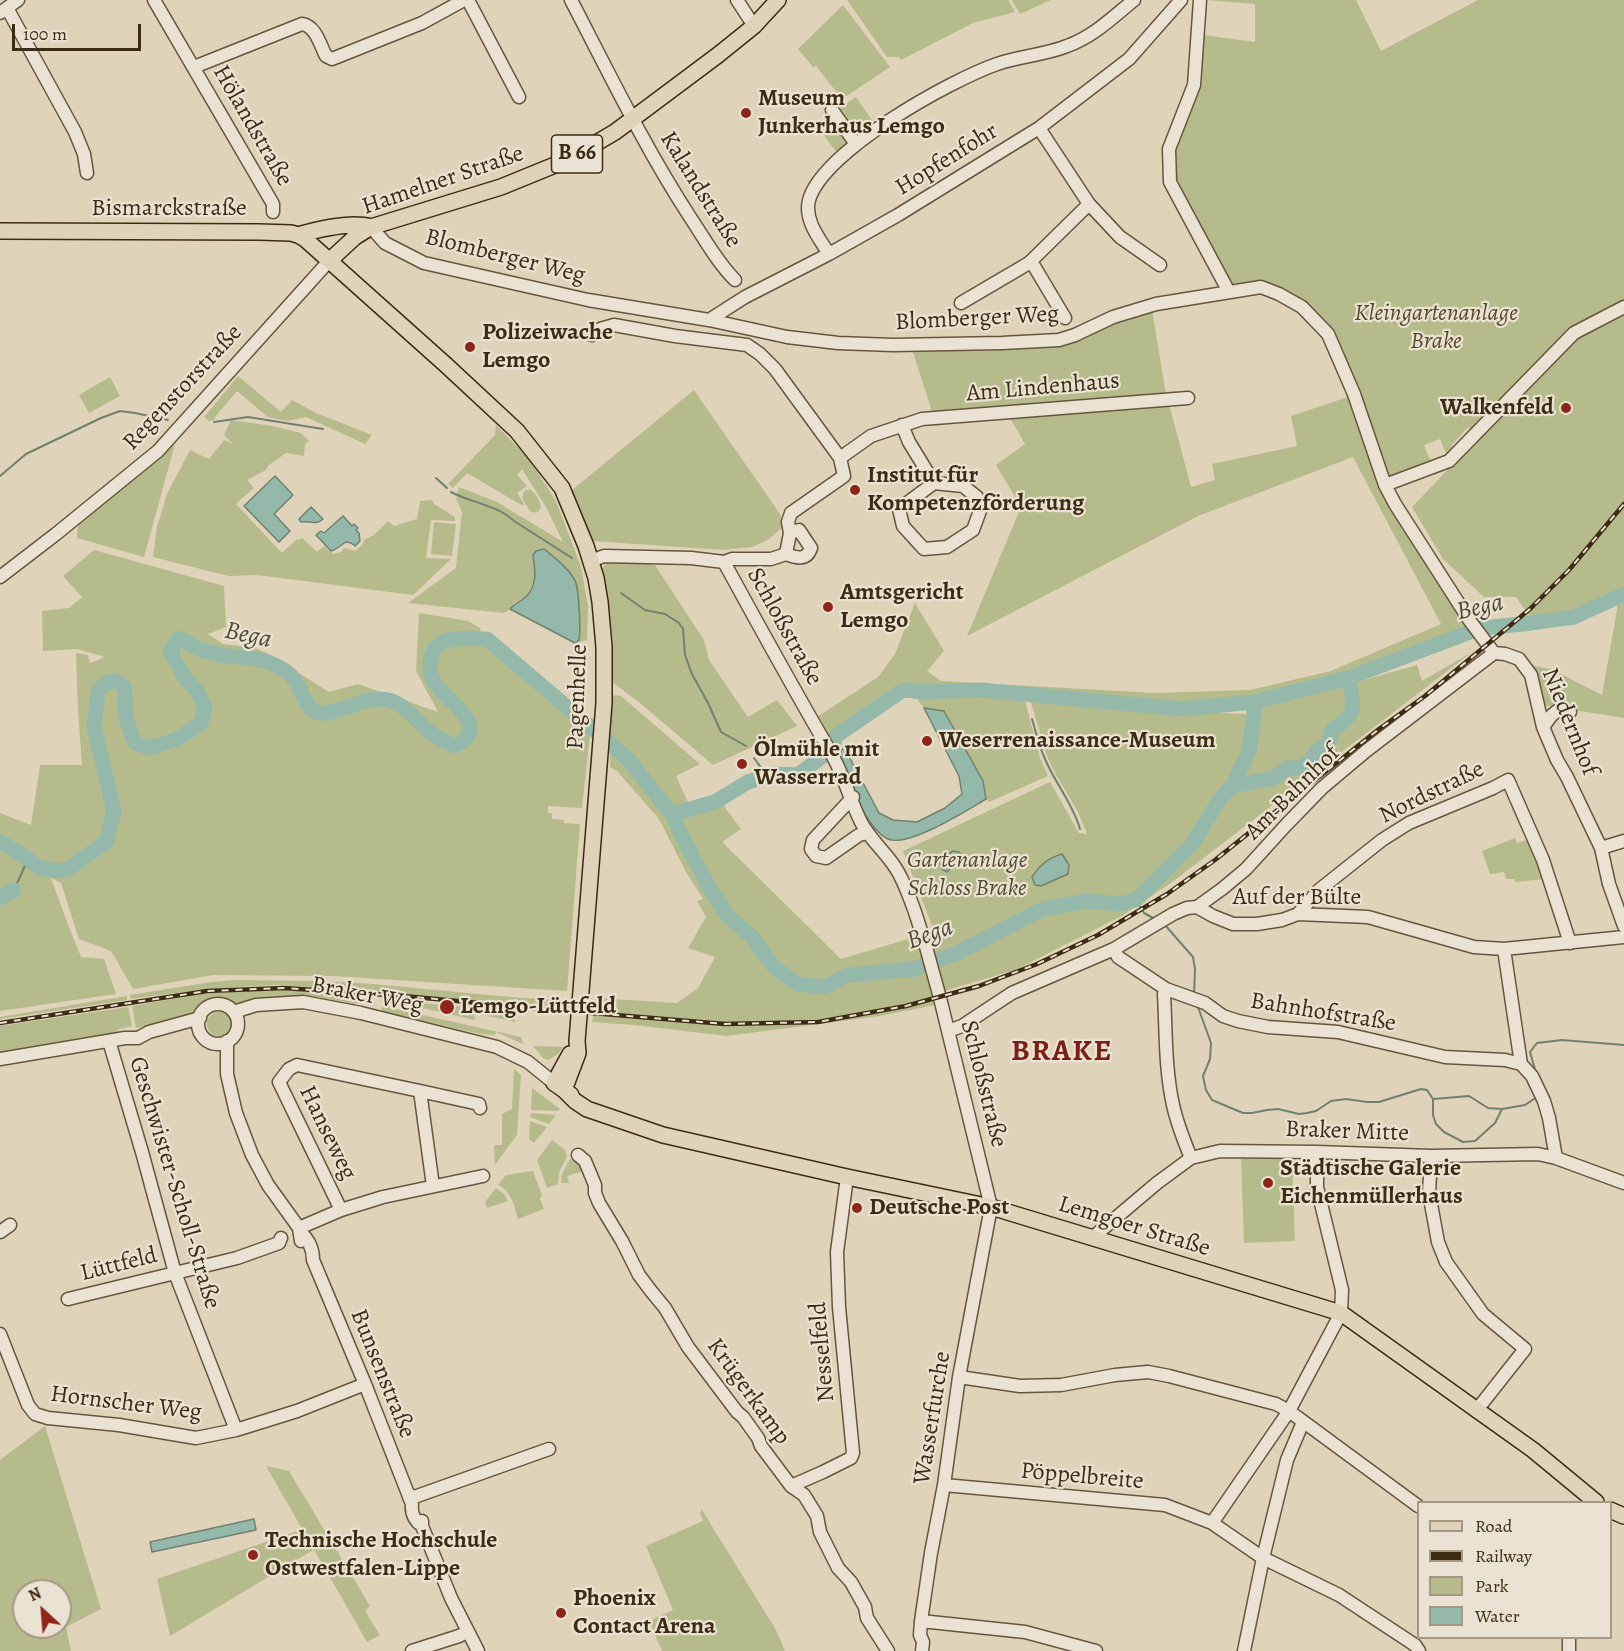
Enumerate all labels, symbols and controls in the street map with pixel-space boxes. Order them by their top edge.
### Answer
scale bar [15,12,144,50]
text: 100 m [23,22,67,46]
street label: Hölandstraße [206,60,298,192]
place label: Museum Junkerhaus Lemgo [758,85,945,141]
marker: Museum Junkerhaus Lemgo [739,106,753,120]
street label: Hopfenfohr [891,117,1003,203]
street label: Kalandstraße [653,127,747,253]
road number: B 66 [552,135,602,173]
street label: Hamelner Straße [358,140,528,222]
street label: Bismarckstraße [91,195,247,223]
street label: Blomberger Weg [422,223,588,291]
street label: Blomberger Weg [894,300,1060,338]
park label: Kleingartenanlage Brake [1354,300,1518,356]
street label: Regenstorstraße [117,319,249,457]
place label: Polizeiwache Lemgo [482,319,613,375]
marker: Polizeiwache Lemgo [463,340,477,354]
street label: Am Lindenhaus [965,367,1121,409]
place label: Walkenfeld [1440,394,1554,422]
marker: Walkenfeld [1559,401,1573,415]
place label: Institut für Kompetenzförderung [867,462,1084,518]
marker: Institut für Kompetenzförderung [848,483,862,497]
street label: Schloßstraße [740,563,828,691]
place label: Amtsgericht Lemgo [840,579,964,635]
water label: Bega [1454,587,1506,629]
marker: Amtsgericht Lemgo [821,600,835,614]
water label: Bega [222,616,274,656]
street label: Pagenhelle [562,644,594,750]
street label: Niedernhof [1534,664,1604,780]
place label: Weserrenaissance-Museum [939,727,1216,755]
marker: Weserrenaissance-Museum [920,734,934,748]
place label: Ölmühle mit Wasserrad [754,736,879,792]
street label: Am Bahnhof [1240,740,1346,846]
street label: Nordstraße [1375,755,1489,831]
marker: Ölmühle mit Wasserrad [735,757,749,771]
park label: Gartenanlage Schloss Brake [907,847,1027,903]
street label: Auf der Bülte [1233,884,1361,912]
water label: Bega [902,912,958,958]
street label: Braker Weg [309,971,425,1021]
street label: Bahnhofstraße [1248,987,1398,1039]
place label: Lemgo-Lüttfeld [460,993,616,1021]
marker: Lemgo-Lüttfeld [438,998,456,1016]
street label: Schloßstraße [953,1018,1013,1150]
district label: BRAKE [1011,1035,1113,1071]
street label: Geschwister-Scholl-Straße [122,1053,226,1313]
street label: Hanseweg [292,1081,362,1185]
street label: Braker Mitte [1285,1115,1409,1149]
place label: Städtische Galerie Eichenmüllerhaus [1280,1155,1463,1211]
marker: Städtische Galerie Eichenmüllerhaus [1261,1176,1275,1190]
street label: Lemgoer Straße [1055,1190,1213,1264]
place label: Deutsche Post [869,1194,1009,1222]
marker: Deutsche Post [850,1201,864,1215]
street label: Lüttfeld [78,1242,160,1288]
street label: Nesselfeld [804,1301,842,1403]
street label: Bunsenstraße [343,1305,421,1443]
street label: Krügerkamp [700,1333,796,1451]
street label: Wasserfurche [908,1349,958,1487]
street label: Hornscher Weg [49,1380,203,1428]
street label: Pöppelbreite [1019,1457,1145,1497]
legend [1417,1501,1612,1639]
text: Road [1475,1514,1512,1538]
place label: Technische Hochschule Ostwestfalen-Lippe [265,1527,497,1583]
text: Railway [1475,1544,1532,1568]
marker: Technische Hochschule Ostwestfalen-Lippe [246,1548,260,1562]
text: Park [1475,1574,1509,1598]
north arrow [12,1579,72,1639]
text: N [25,1582,45,1607]
place label: Phoenix Contact Arena [573,1585,716,1641]
text: Water [1475,1604,1520,1628]
marker: Phoenix Contact Arena [554,1606,568,1620]

